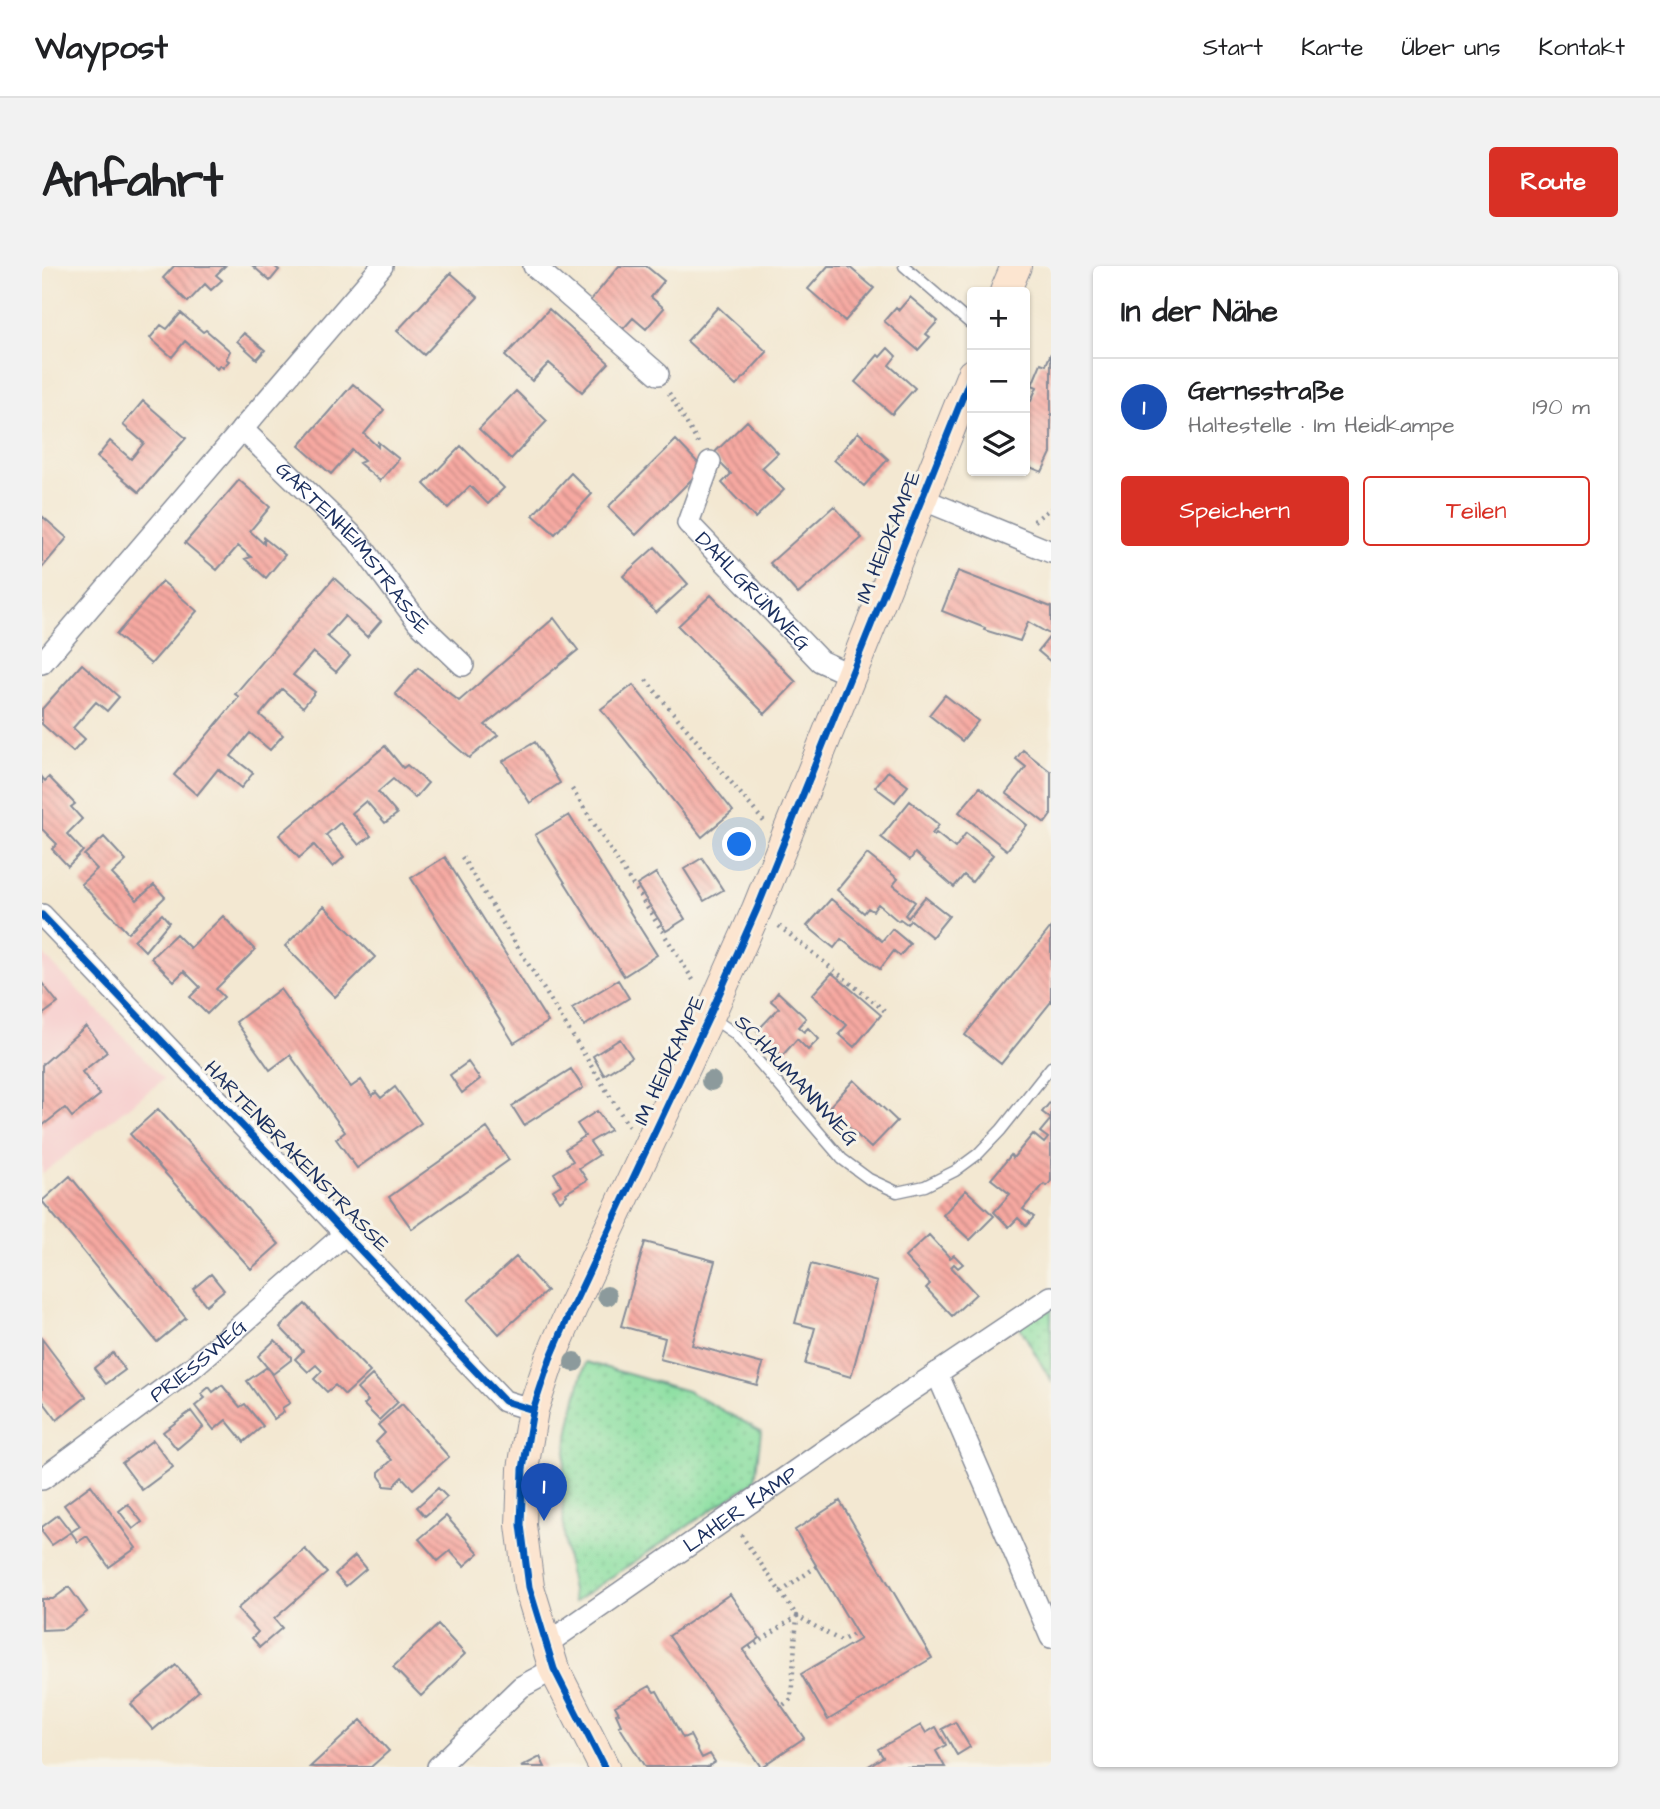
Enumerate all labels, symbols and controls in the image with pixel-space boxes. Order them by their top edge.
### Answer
text: Waypost [35,25,168,71]
text: Start [1203,31,1263,65]
text: Karte [1301,31,1364,65]
text: Über uns [1402,31,1501,65]
text: Kontakt [1539,31,1625,65]
button: Route [1489,147,1618,217]
text: Anfahrt [42,148,223,216]
map controls [967,287,1030,476]
button: + [967,287,1030,350]
text: In der Nähe [1121,291,1278,333]
button: − [967,350,1030,413]
text: Gernsstraße [1188,373,1344,409]
text: 1 [1143,391,1145,423]
text: 190 m [1532,391,1590,423]
text: Haltestelle · Im Heidkampe [1188,409,1455,441]
button: layers [967,413,1030,476]
street label: GARTENHEIMSTRASSE [269,455,437,641]
street label: IM HEIDKAMPE [849,466,928,608]
button: Speichern [1121,476,1349,546]
button: Teilen [1363,476,1590,546]
street label: DAHLGRÜNWEG [688,525,817,658]
your location [722,827,756,861]
street label: IM HEIDKAMPE [627,990,712,1130]
street label: SCHAUMANNWEG [728,1008,866,1153]
street label: HARTENBRAKENSTRASSE [197,1054,396,1259]
street label: PRIESSWEG [144,1312,254,1409]
street label: LAHER KAMP [678,1459,804,1560]
pin: 1 [521,1463,567,1521]

